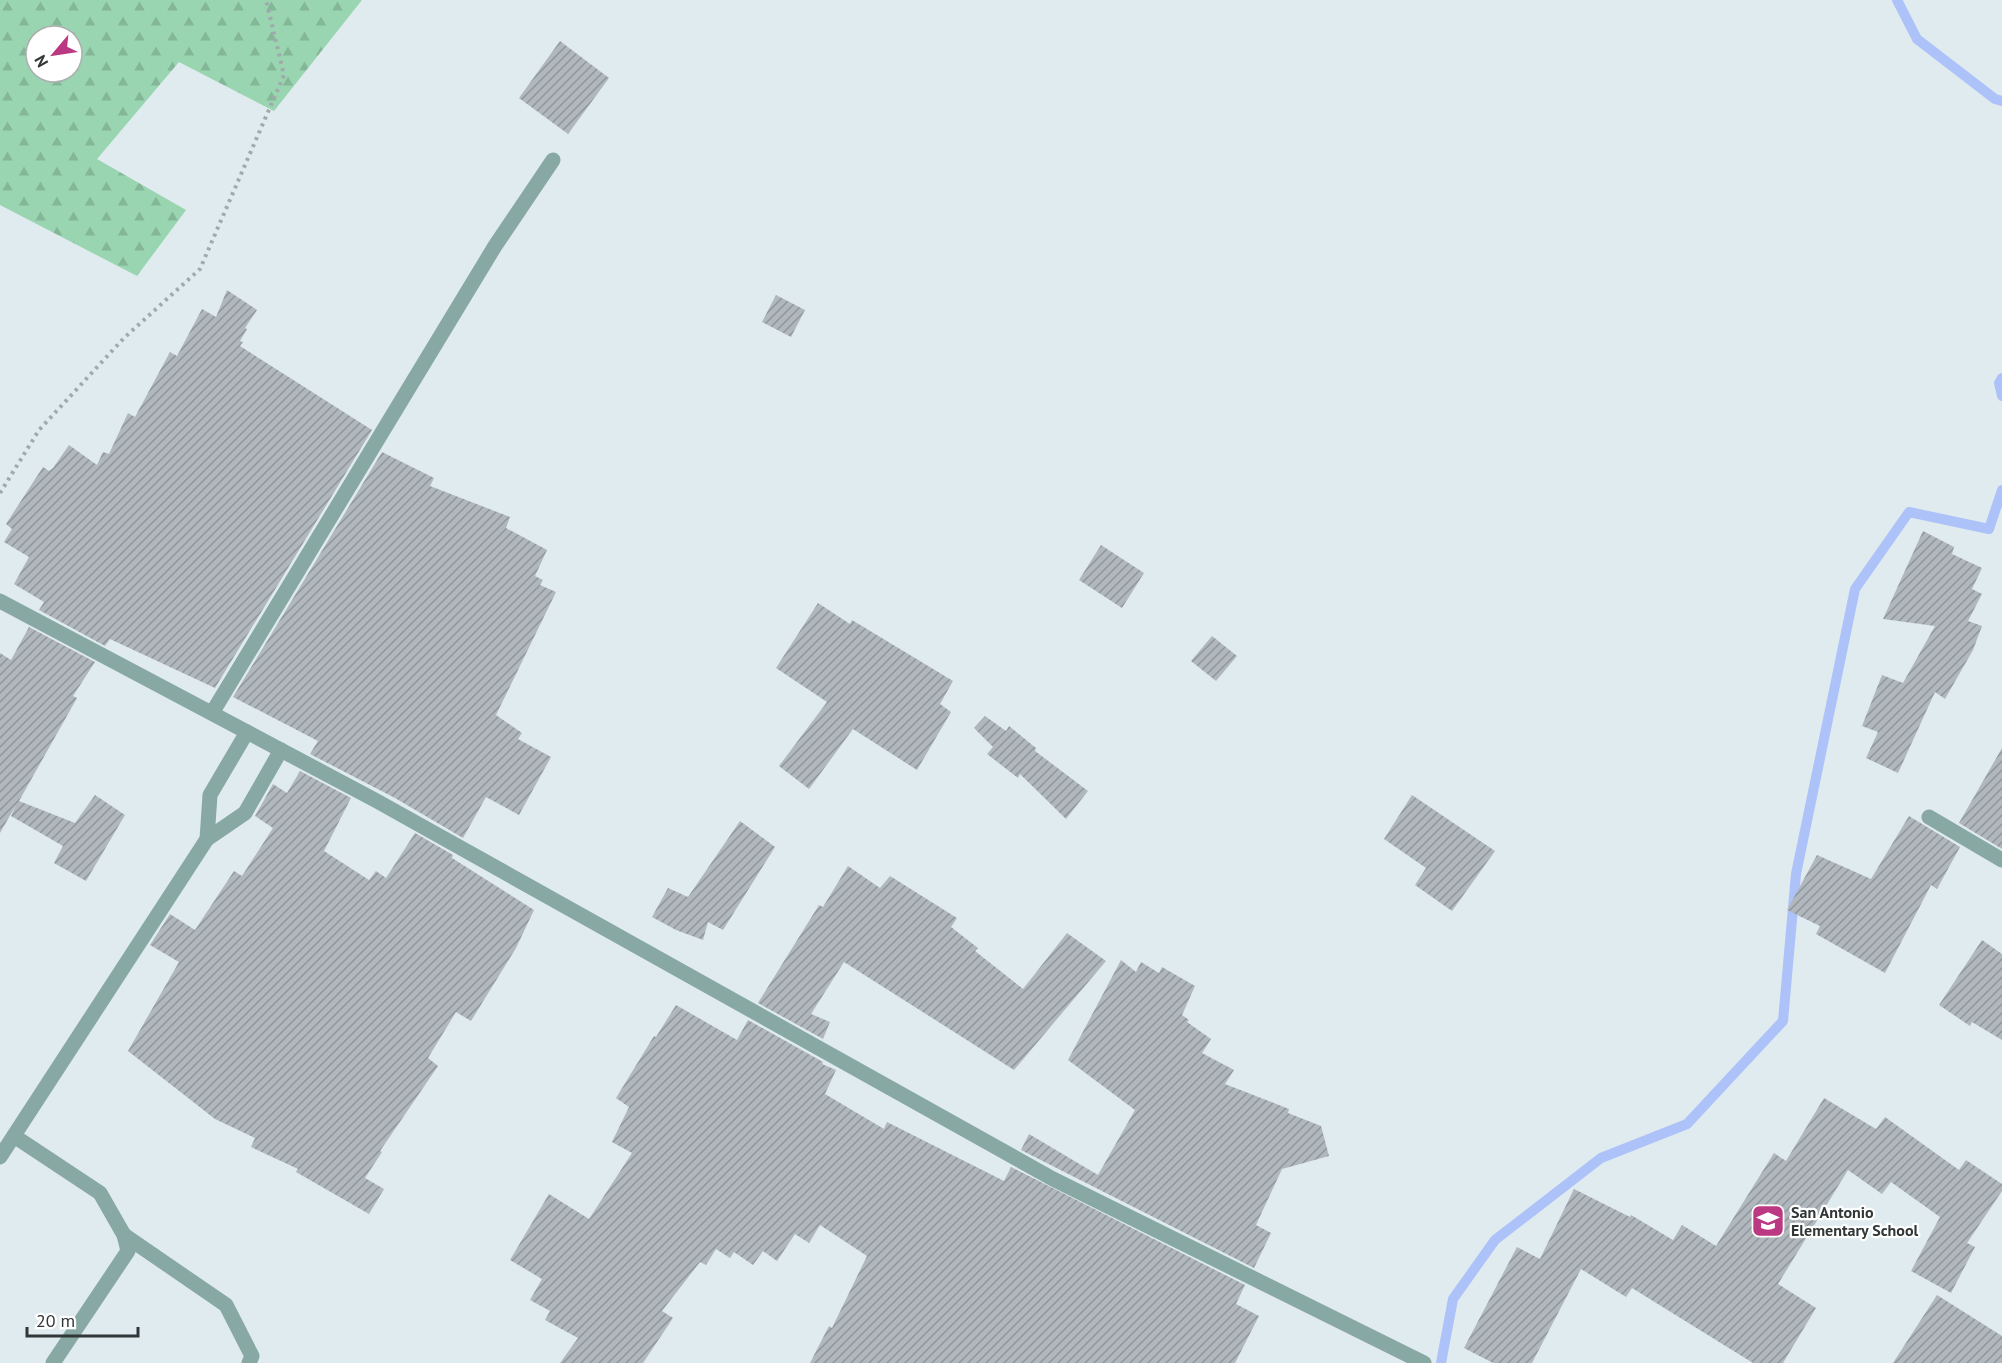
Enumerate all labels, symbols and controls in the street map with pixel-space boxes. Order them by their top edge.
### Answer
north arrow [24,24,84,84]
text: N [30,52,52,71]
place label: San Antonio Elementary School [1791,1202,1918,1240]
school or university icon: San Antonio Elementary School [1750,1203,1786,1239]
scale bar [27,1300,138,1338]
text: 20 m [36,1309,75,1332]

